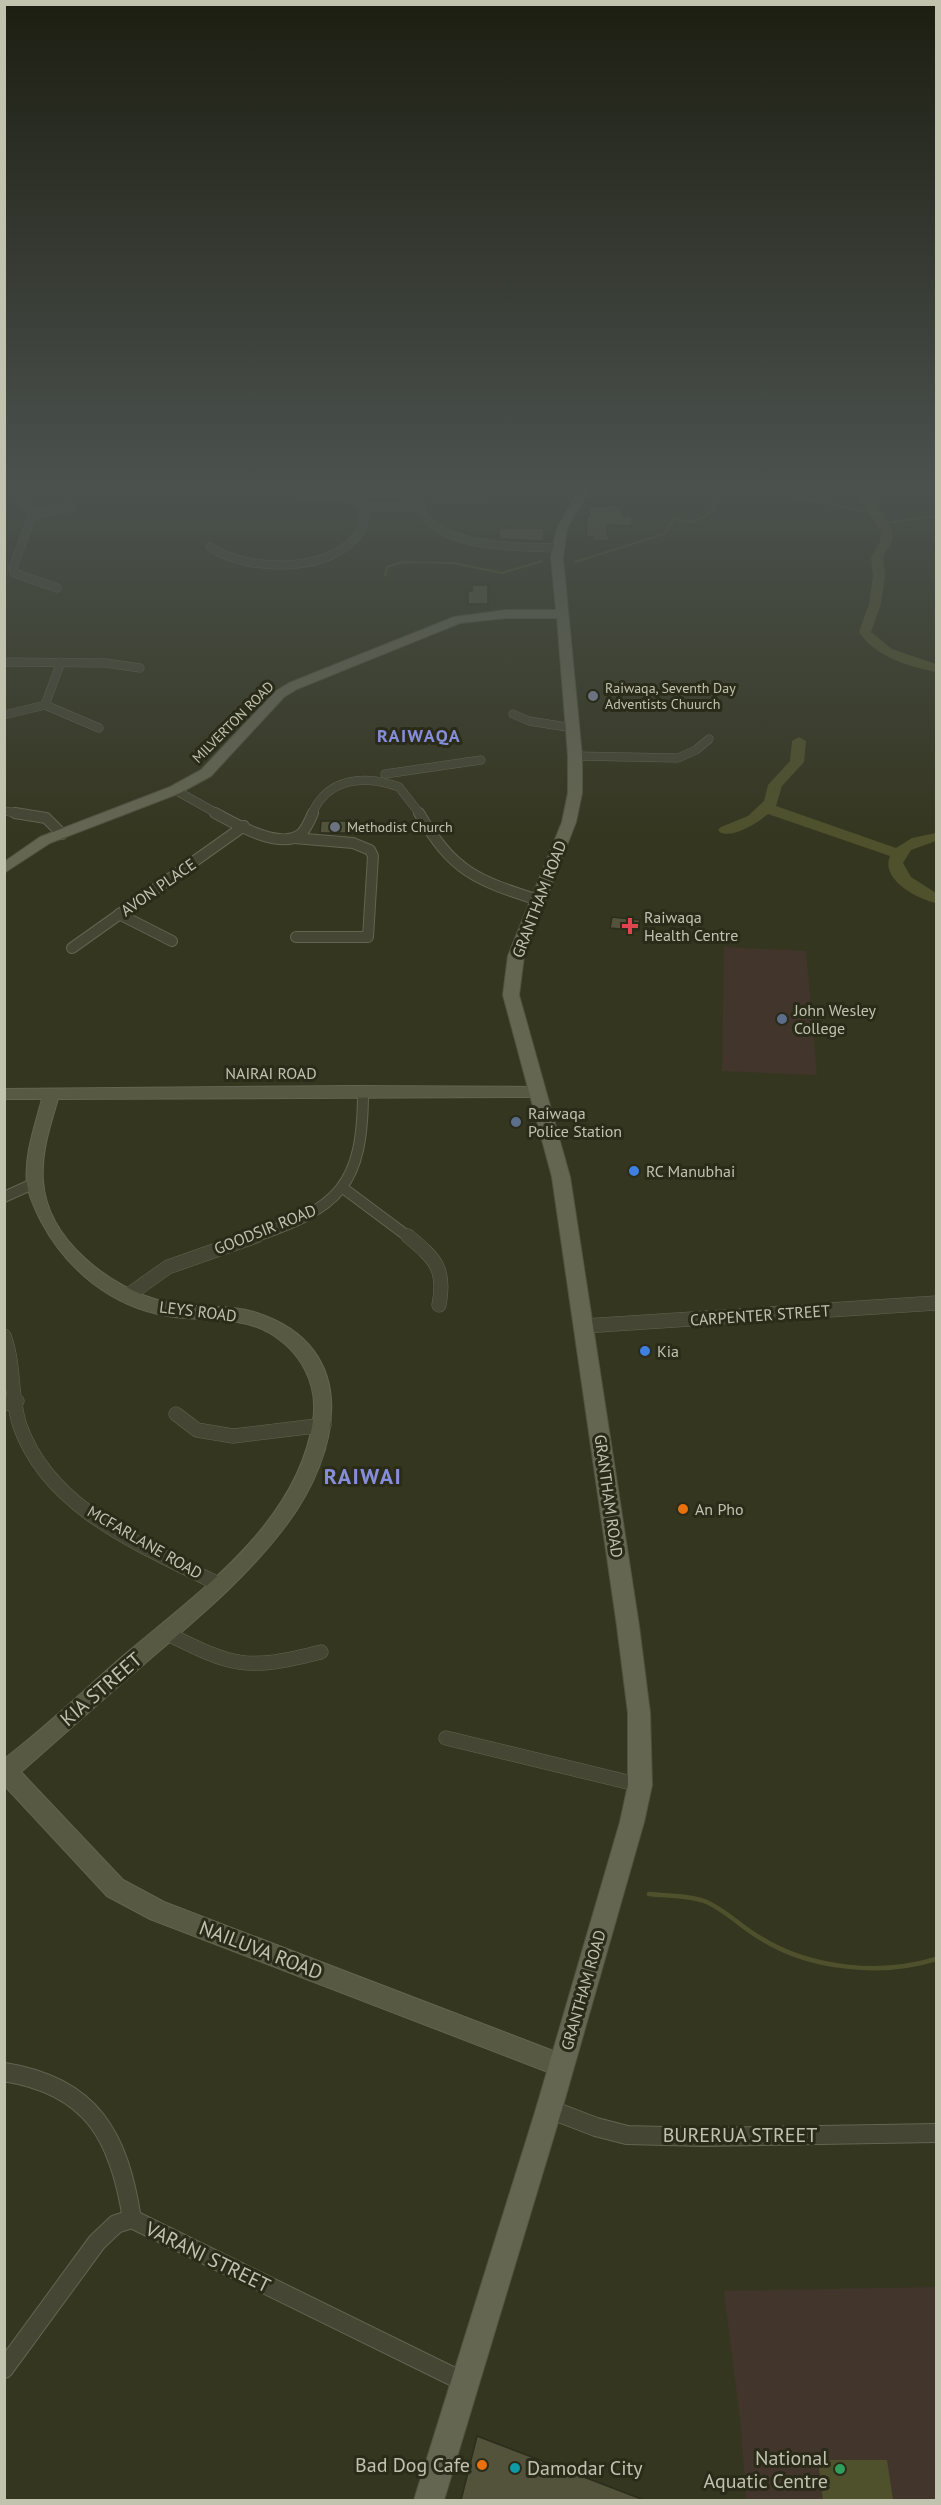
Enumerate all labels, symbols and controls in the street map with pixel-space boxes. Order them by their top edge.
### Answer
street label: MILVERTON ROAD [188,677,278,767]
place label: Raiwaqa, Seventh Day Adventists Chuurch [605,679,736,713]
marker: Raiwaqa, Seventh Day Adventists Chuurch [586,689,600,703]
district label: RAIWAQA [377,724,461,747]
place label: Methodist Church [347,818,453,836]
marker: Methodist Church [328,820,342,834]
street label: GRANTHAM ROAD [507,837,571,961]
street label: AVON PLACE [117,854,199,920]
place label: Raiwaqa Health Centre [644,907,738,945]
marker: Raiwaqa Health Centre [621,917,639,935]
place label: John Wesley College [793,1000,877,1038]
marker: John Wesley College [775,1012,789,1026]
street label: NAIRAI ROAD [225,1063,317,1083]
place label: Raiwaqa Police Station [528,1103,622,1141]
marker: Raiwaqa Police Station [509,1115,523,1129]
place label: RC Manubhai [646,1161,735,1181]
marker: RC Manubhai [627,1164,641,1178]
street label: GOODSIR ROAD [211,1199,319,1259]
street label: LEYS ROAD [158,1296,238,1326]
street label: CARPENTER STREET [689,1300,831,1330]
place label: Kia [657,1341,679,1361]
marker: Kia [638,1344,652,1358]
street label: GRANTHAM ROAD [590,1433,628,1559]
district label: RAIWAI [324,1462,402,1490]
place label: An Pho [695,1499,744,1519]
street label: MCFARLANE ROAD [84,1501,206,1583]
marker: An Pho [676,1502,690,1516]
street label: KIA STREET [55,1646,147,1732]
street label: NAILUVA ROAD [196,1915,326,1985]
street label: GRANTHAM ROAD [556,1928,610,2052]
street label: BURERUA STREET [663,2122,817,2148]
street label: VARANI STREET [140,2215,275,2299]
place label: National Aquatic Centre [704,2445,828,2494]
place label: Bad Dog Cafe [355,2452,470,2478]
place label: Damodar City [527,2455,643,2481]
marker: Bad Dog Cafe [475,2458,489,2472]
marker: Damodar City [508,2461,522,2475]
marker: National Aquatic Centre [833,2462,847,2476]

